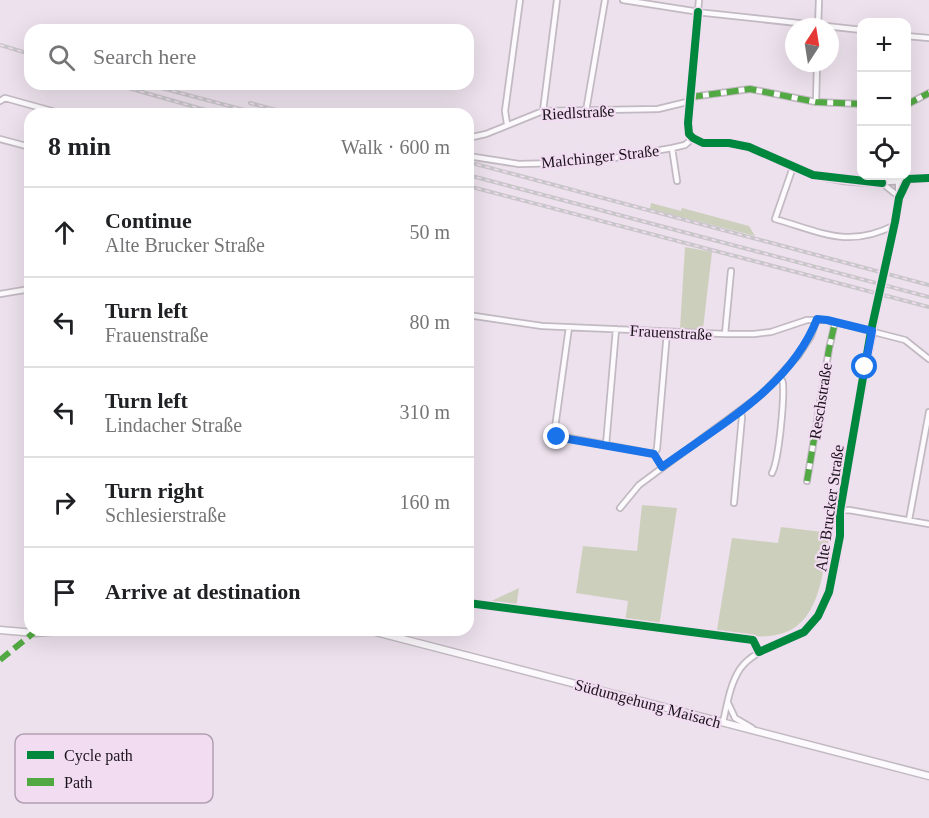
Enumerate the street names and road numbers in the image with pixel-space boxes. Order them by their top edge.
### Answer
street label: Riedlstraße [541,102,615,123]
street label: Malchinger Straße [540,142,660,172]
street label: Frauenstraße [629,322,713,343]
street label: Reschstraße [806,362,835,441]
street label: Alte Brucker Straße [812,444,847,573]
street label: Südumgehung Maisach [573,676,723,732]

